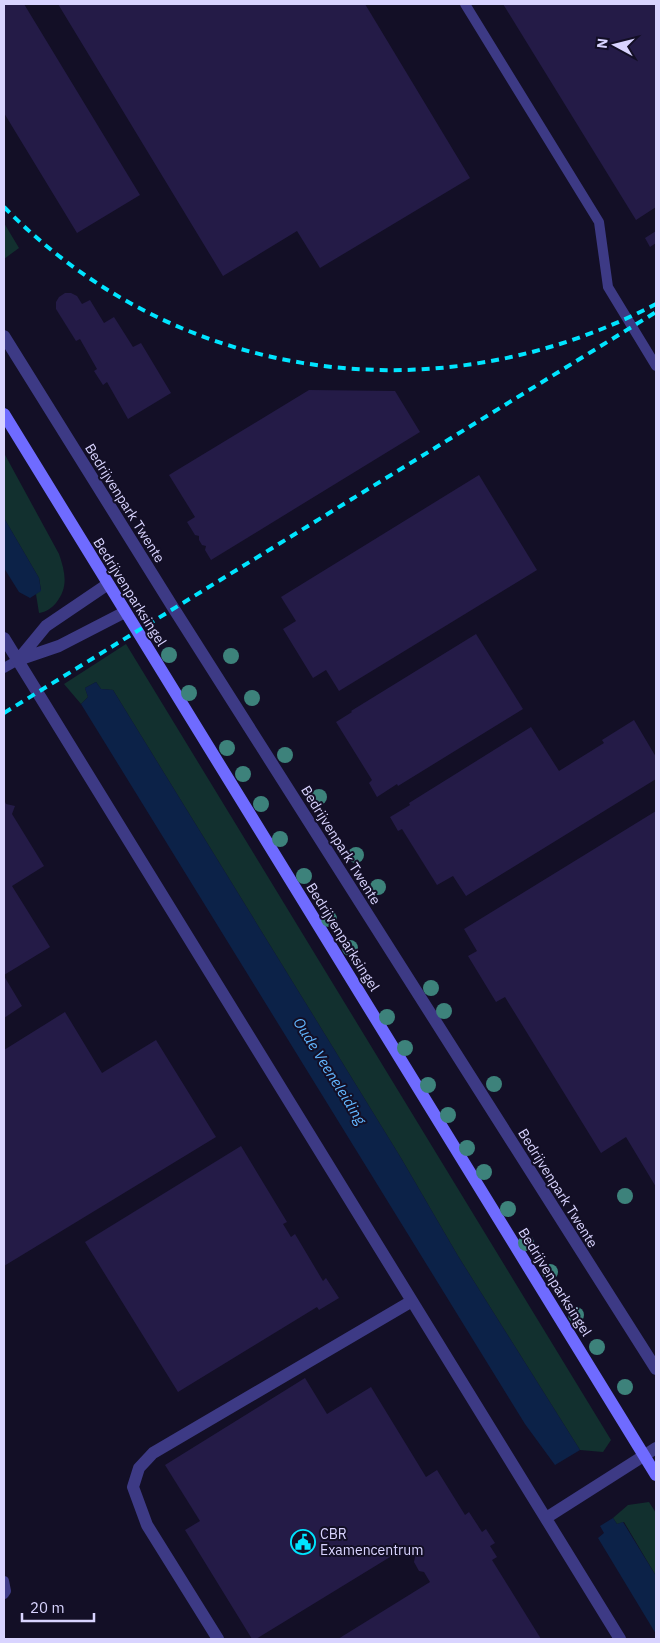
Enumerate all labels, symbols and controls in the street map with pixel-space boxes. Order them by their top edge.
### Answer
north arrow [590,20,640,70]
text: N [593,37,612,50]
street label: Bedrijvenpark Twente [81,440,169,566]
street label: Bedrijvenparksingel [89,534,171,650]
street label: Bedrijvenpark Twente [297,782,385,908]
street label: Bedrijvenparksingel [302,879,384,995]
water label: Oude Veeneleiding [289,1014,371,1129]
street label: Bedrijvenpark Twente [514,1125,602,1251]
street label: Bedrijvenparksingel [514,1224,596,1340]
place label: CBR Examencentrum [320,1525,423,1559]
public building icon: CBR Examencentrum [290,1529,316,1555]
scale bar [22,1590,95,1622]
text: 20 m [30,1598,65,1617]

